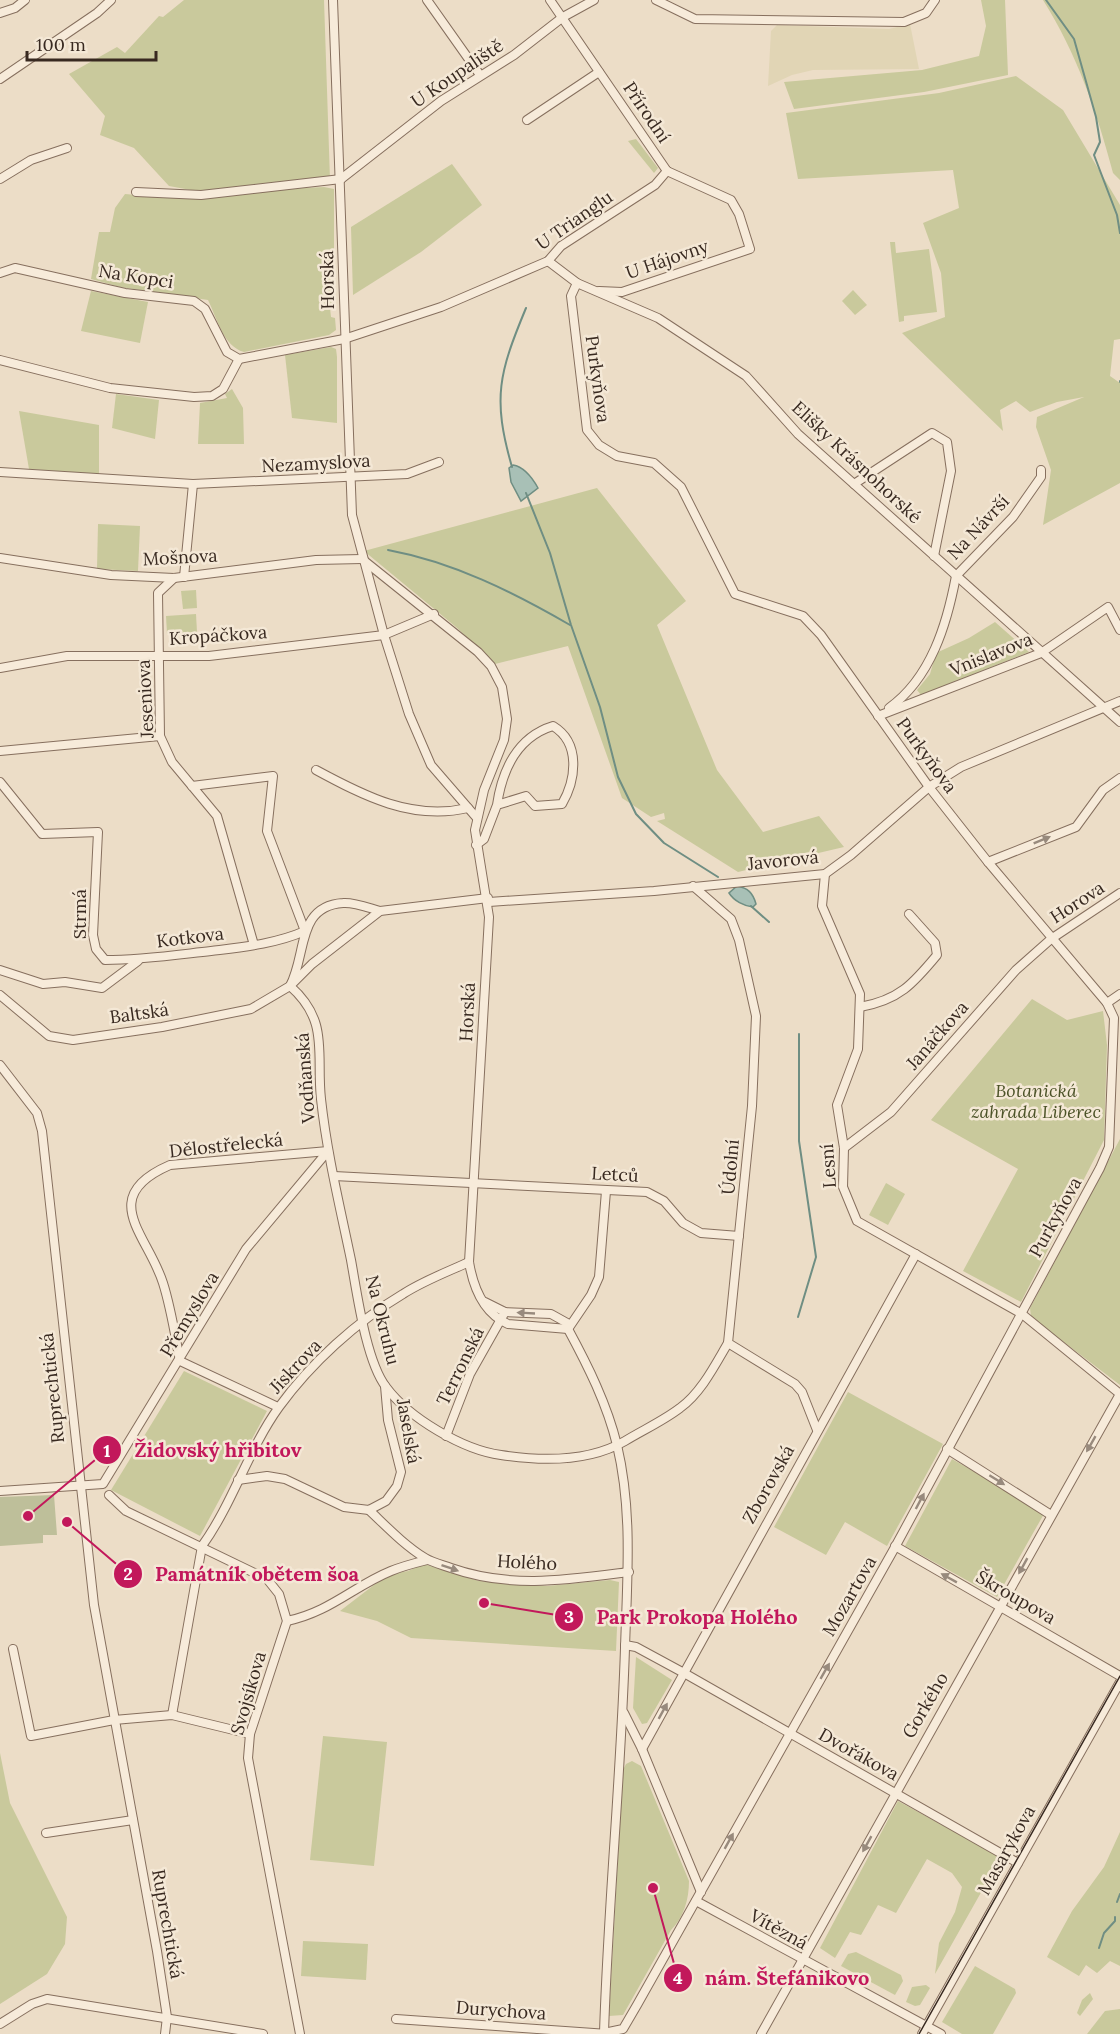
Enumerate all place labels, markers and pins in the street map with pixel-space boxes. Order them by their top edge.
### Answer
callout: Židovský hřibitov [92,1431,313,1469]
callout: Památník obětem šoa [113,1555,372,1593]
callout: Park Prokopa Holého [554,1598,809,1636]
callout: nám. Štefánikovo [663,1959,881,1997]

